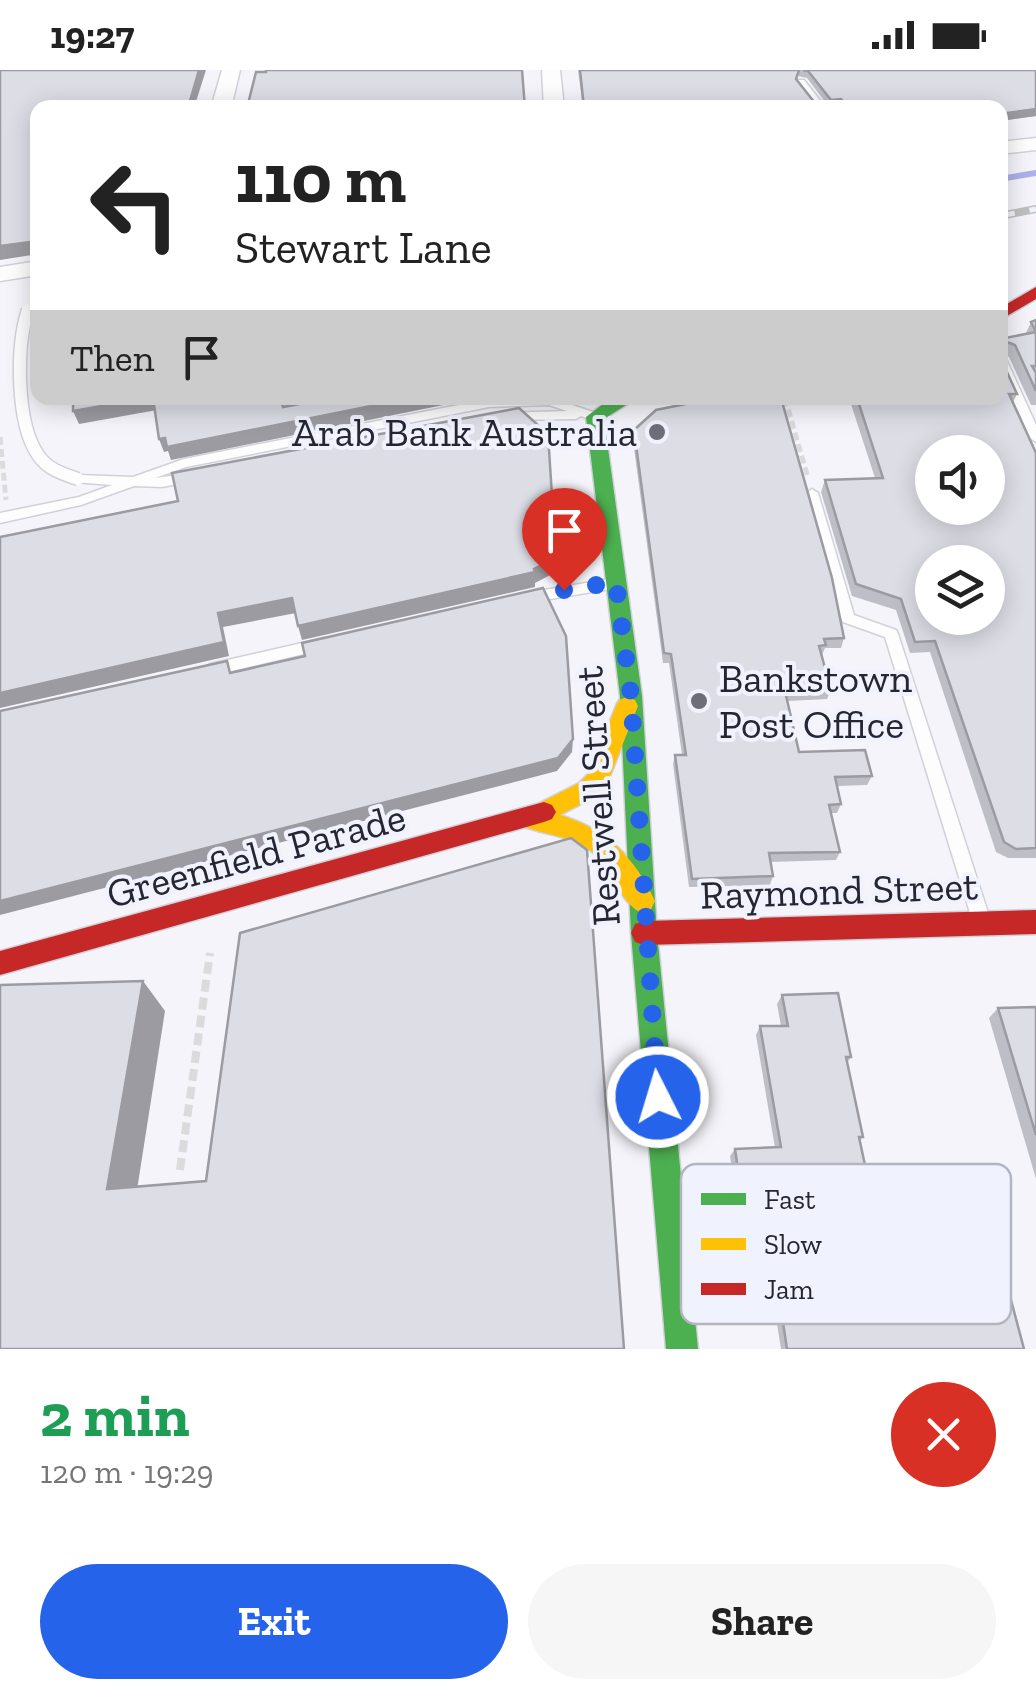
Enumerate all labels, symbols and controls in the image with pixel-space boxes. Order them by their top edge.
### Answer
text: 19:27 [50,12,134,58]
text: 110 m [235,136,406,220]
icon: left [70,140,200,270]
text: Stewart Lane [235,221,492,275]
icon: arrive [174,330,229,385]
text: Then [70,335,154,381]
place label: Arab Bank Australia [292,408,637,456]
marker: Arab Bank Australia [646,421,668,443]
map controls [915,435,1005,635]
button: sound [915,435,1005,525]
pin [522,488,607,591]
icon: arrive [537,503,592,558]
button: layers [915,545,1005,635]
place label: Bankstown Post Office [719,654,912,748]
street label: Restwell Street [564,664,630,927]
marker: Bankstown Post Office [688,690,710,712]
street label: Greenfield Parade [101,792,411,918]
street label: Raymond Street [699,861,979,919]
position arrow [606,1045,710,1149]
legend [681,1164,1011,1324]
text: Fast [764,1183,816,1216]
text: Slow [764,1228,822,1261]
text: Jam [764,1273,814,1306]
text: 2 min [40,1379,190,1451]
button: close [891,1382,996,1487]
text: 120 m · 19:29 [40,1453,214,1491]
button: Exit [40,1564,508,1679]
button: Share [528,1564,996,1679]

